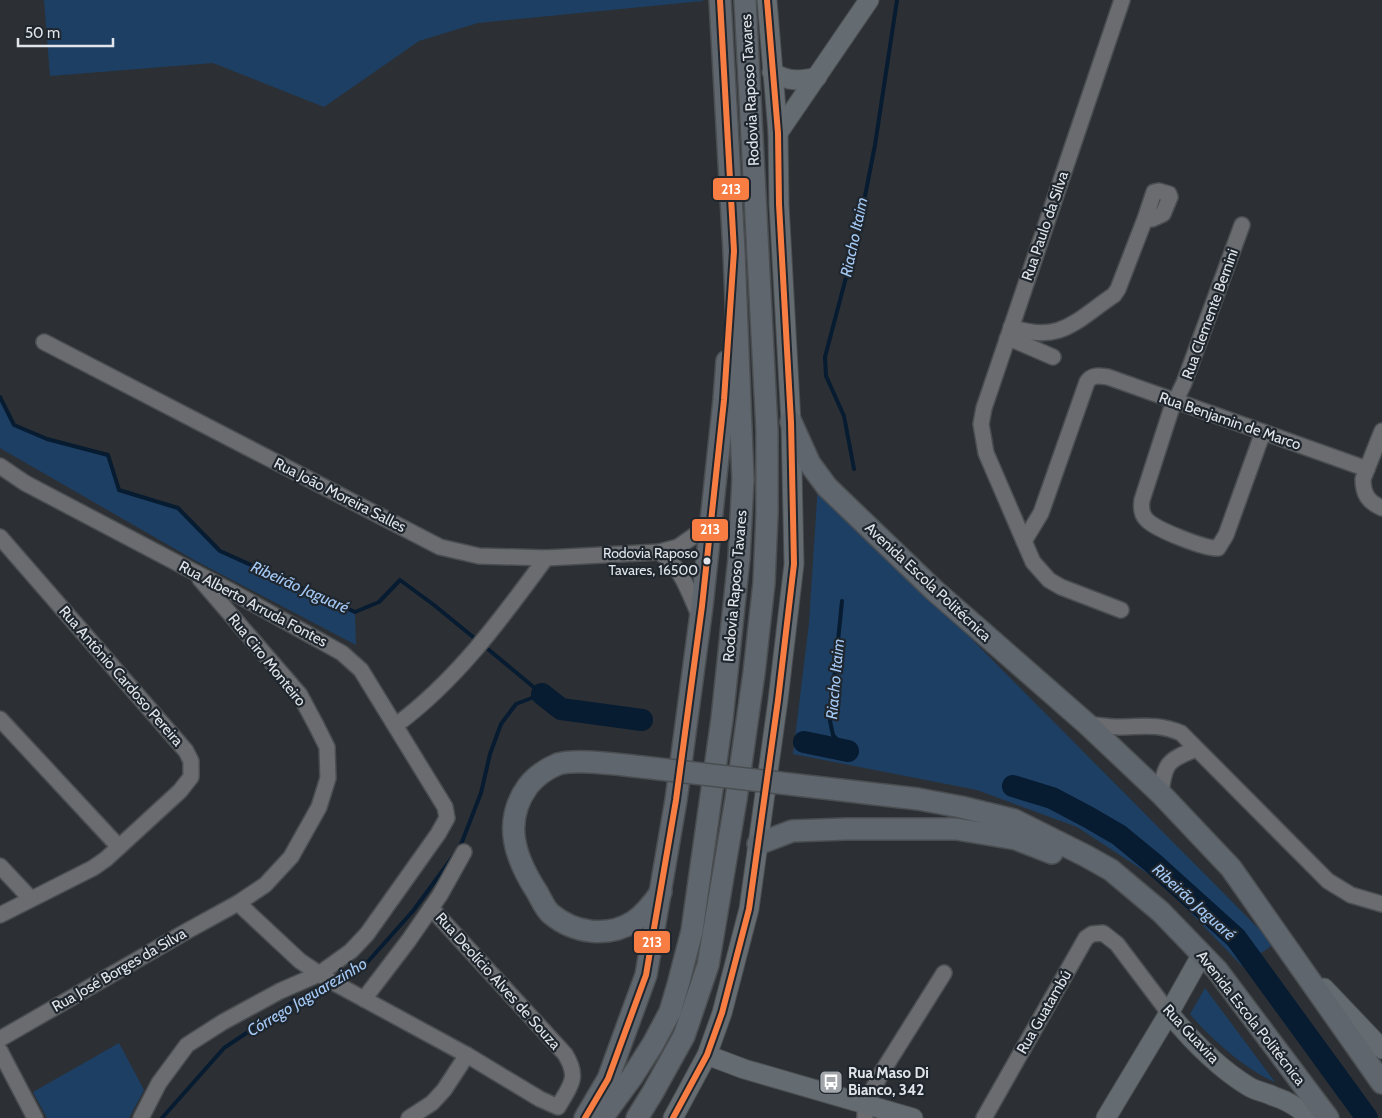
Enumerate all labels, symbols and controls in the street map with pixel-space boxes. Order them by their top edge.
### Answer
street label: Rodovia Raposo Tavares [737,14,763,166]
scale bar [18,15,112,47]
text: 50 m [25,24,60,42]
street label: Rua Paulo da Silva [1018,168,1072,283]
line badge: 213 [712,177,750,201]
text: 213 [721,180,741,198]
water label: Riacho Itaim [836,195,872,279]
street label: Rua Clemente Bernini [1178,246,1242,382]
street label: Rua Benjamin de Marco [1157,388,1303,454]
street label: Rua João Moreira Salles [271,454,409,536]
street label: Rodovia Raposo Tavares [719,509,751,663]
line badge: 213 [691,518,729,542]
street label: Avenida Escola Politécnica [861,519,995,646]
text: 213 [700,520,720,538]
place label: Rodovia Raposo Tavares, 16500 [603,544,698,579]
marker: Rodovia Raposo Tavares, 16500 [702,556,712,566]
street label: Rua Alberto Arruda Fontes [176,557,330,651]
water label: Ribeirão Jaguaré [248,557,352,617]
street label: Rua Antônio Cardoso Pereira [55,602,187,750]
street label: Rua Ciro Monteiro [224,610,310,710]
water label: Riacho Itaim [822,638,848,720]
water label: Ribeirão Jaguaré [1149,860,1239,944]
street label: Rua Deolício Alves de Souza [432,909,565,1054]
street label: Rua José Borges da Silva [49,924,190,1016]
line badge: 213 [633,930,671,954]
text: 213 [642,933,662,951]
street label: Avenida Escola Politécnica [1193,947,1310,1090]
water label: Córrego Jaguarezinho [244,954,370,1040]
street label: Rua Guatambú [1013,967,1075,1057]
street label: Rua Guavira [1159,1001,1224,1068]
place label: Rua Maso Di Bianco, 342 [848,1064,929,1099]
bus stop icon: Rua Maso Di Bianco, 342 [818,1069,844,1095]

